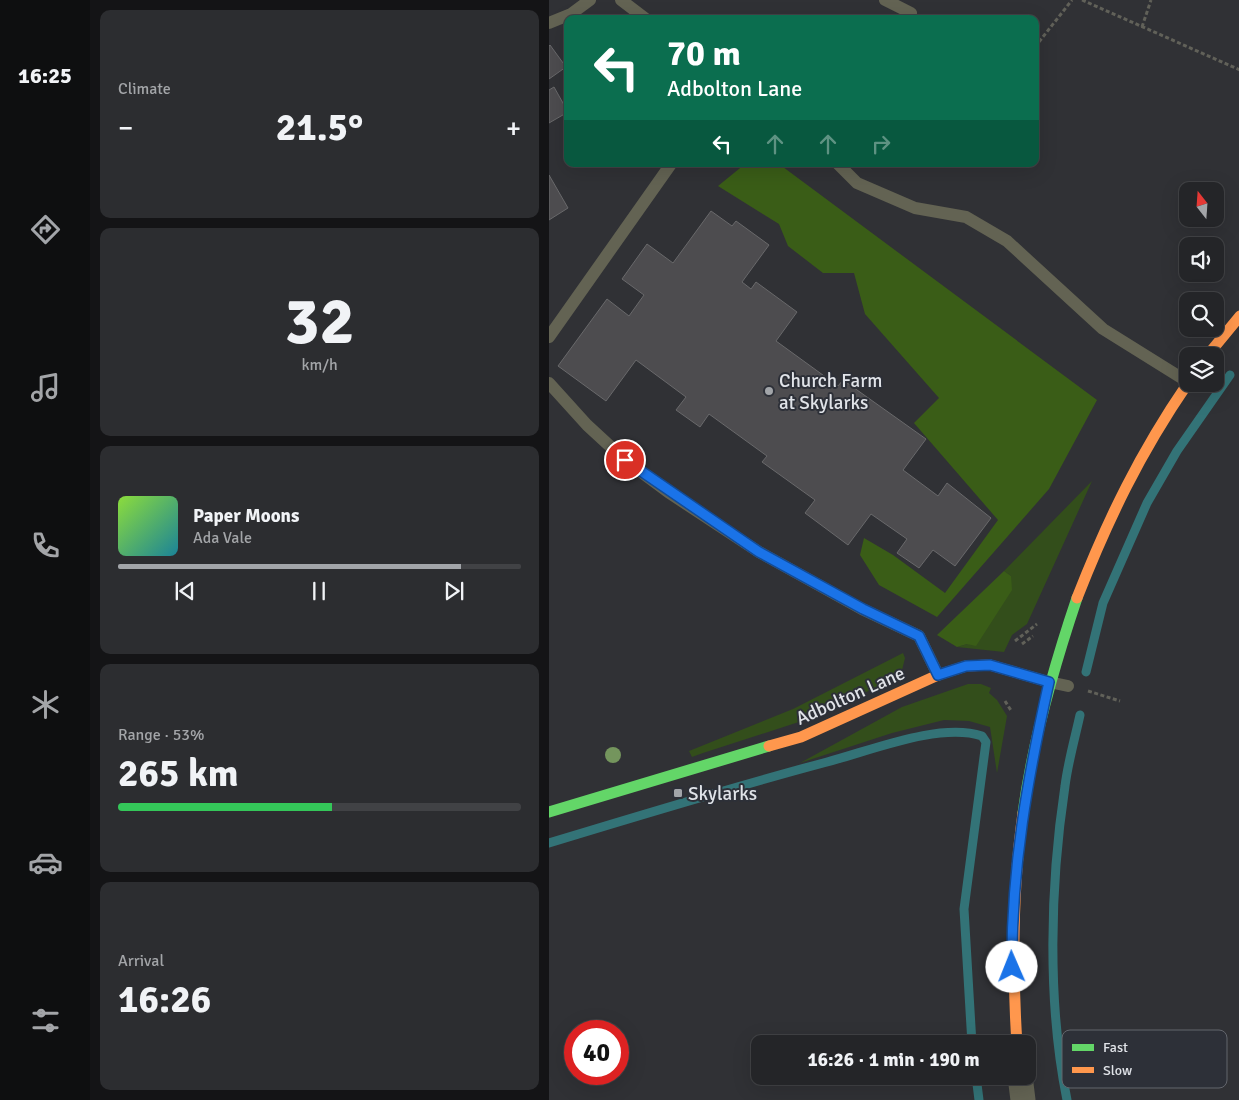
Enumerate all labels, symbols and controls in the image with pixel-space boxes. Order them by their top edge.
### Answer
text: 70 m [667,32,741,75]
icon: left [584,35,649,100]
text: 16:25 [18,62,72,89]
text: Adbolton Lane [667,75,802,102]
text: Climate [118,79,171,99]
text: 21.5° [276,104,363,151]
text: − [118,111,133,145]
text: + [506,111,521,145]
icon: left [708,130,736,158]
icon: ahead [761,130,789,158]
icon: ahead [814,130,842,158]
icon: right [867,130,895,158]
north arrow [1179,182,1224,228]
map controls [1179,182,1224,392]
icon: directions [28,212,63,247]
button: sound [1179,237,1224,282]
text: 32 [284,282,355,362]
button: search [1179,292,1224,337]
button: layers [1179,347,1224,392]
text: km/h [301,355,338,375]
place label: Church Farm at Skylarks [779,369,882,415]
icon: music [28,370,63,405]
marker: Church Farm at Skylarks [763,385,775,397]
pin [604,439,646,481]
icon: arrive [611,446,639,474]
text: Paper Moons [193,504,299,528]
icon: phone [28,528,63,563]
text: Ada Vale [193,528,252,548]
icon: previous [171,577,199,605]
icon: pause [305,577,333,605]
icon: next [440,577,468,605]
street label: Adbolton Lane [792,661,909,731]
icon: climate [28,687,63,722]
text: Range · 53% [118,725,204,745]
text: 265 km [118,750,239,797]
place label: Skylarks [688,782,757,806]
marker: Skylarks [672,787,684,799]
icon: car [28,845,63,880]
position arrow [985,940,1037,992]
text: Arrival [118,951,164,971]
text: 16:26 [118,976,211,1023]
icon: filters [28,1003,63,1038]
speed limit sign: 40 [564,1020,629,1085]
legend [1062,1030,1227,1088]
text: Fast [1103,1039,1128,1056]
text: 16:26 · 1 min · 190 m [807,1048,980,1072]
text: Slow [1103,1062,1132,1079]

